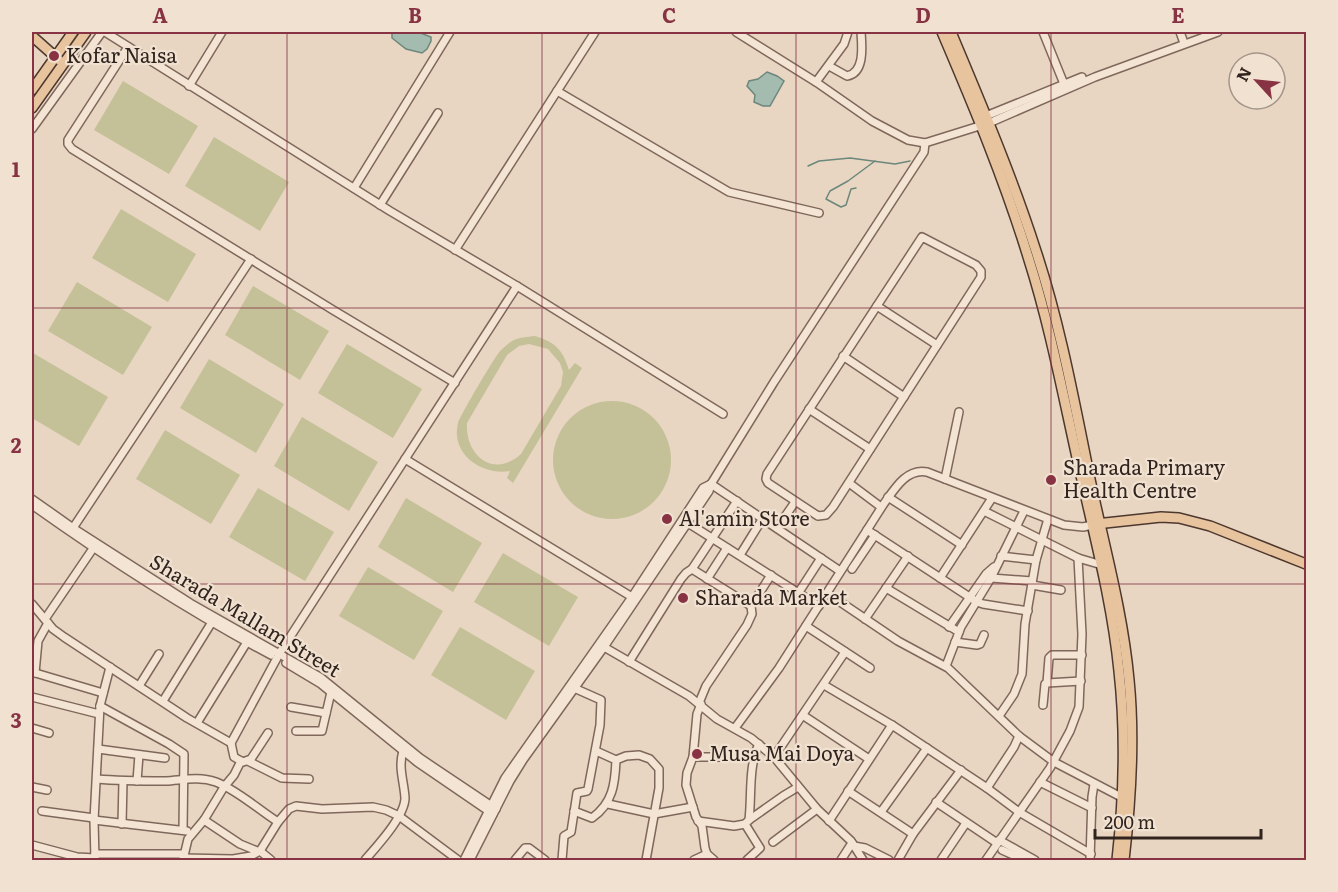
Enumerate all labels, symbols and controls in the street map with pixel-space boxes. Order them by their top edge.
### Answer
text: A [152,0,168,29]
text: B [408,0,422,29]
text: C [662,0,676,29]
text: D [915,0,931,29]
text: E [1171,0,1185,29]
place label: Kofar Naisa [66,39,177,69]
marker: Kofar Naisa [47,49,61,63]
north arrow [1227,51,1287,111]
text: N [1229,62,1256,85]
text: 1 [12,153,20,183]
text: 2 [11,429,22,459]
place label: Sharada Primary Health Centre [1063,451,1226,504]
marker: Sharada Primary Health Centre [1044,473,1058,487]
place label: Al'amin Store [679,502,810,532]
marker: Al'amin Store [660,512,674,526]
street label: Sharada Mallam Street [145,545,347,683]
place label: Sharada Market [695,581,847,611]
marker: Sharada Market [676,591,690,605]
text: 3 [10,704,22,734]
place label: Musa Mai Doya [709,737,855,767]
marker: Musa Mai Doya [690,747,704,761]
scale bar [1095,802,1262,840]
text: 200 m [1104,808,1155,835]

